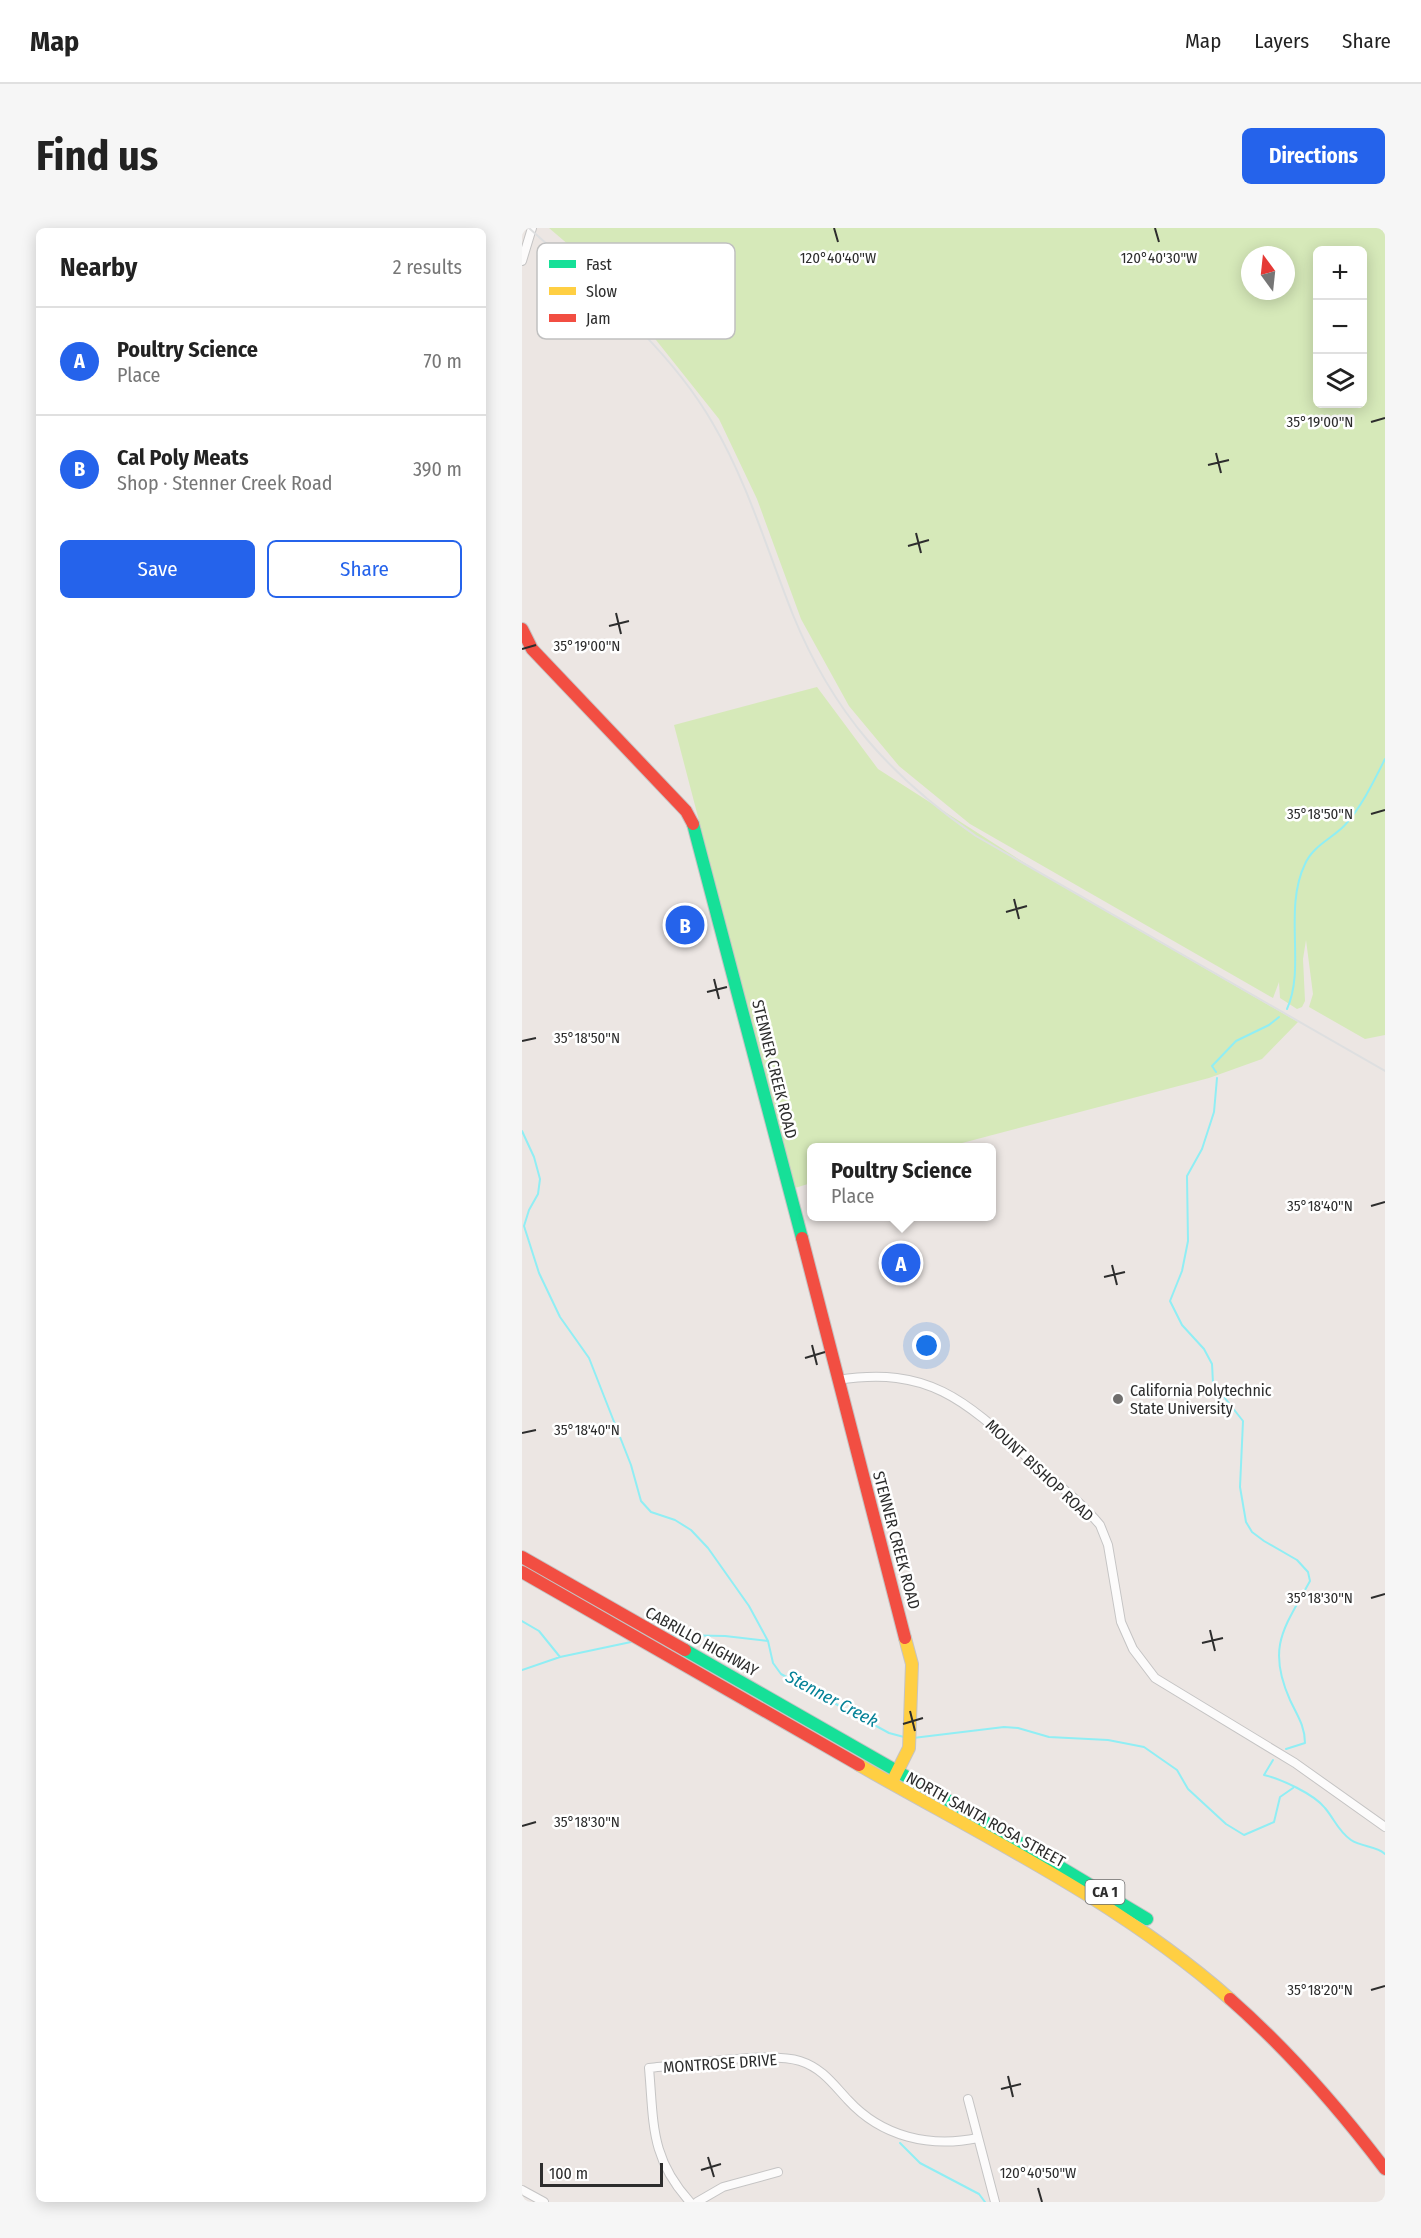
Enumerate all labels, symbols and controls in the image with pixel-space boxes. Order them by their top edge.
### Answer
text: Map [30,25,79,58]
text: Map [1185,28,1221,54]
text: Layers [1254,28,1309,54]
text: Share [1342,28,1391,54]
button: Directions [1242,128,1385,184]
text: Find us [36,131,158,181]
legend [537,243,735,339]
north arrow [1241,246,1295,300]
map controls [1313,246,1367,408]
button: + [1313,246,1367,300]
text: 120°40'40"W [800,249,876,267]
text: 120°40'30"W [1121,249,1197,267]
text: Nearby [60,252,137,283]
text: 2 results [393,255,462,279]
text: Fast [586,255,613,274]
text: Slow [586,282,617,301]
button: − [1313,300,1367,354]
text: Jam [586,309,611,328]
text: Poultry Science [117,336,258,363]
text: A [74,349,85,373]
text: 70 m [424,349,462,373]
button: layers [1313,354,1367,408]
text: Place [117,363,160,387]
text: 35°19'00"N [1287,413,1353,431]
text: Cal Poly Meats [117,444,249,471]
text: B [74,457,85,481]
text: 390 m [413,457,462,481]
text: Shop · Stenner Creek Road [117,471,332,495]
button: Save [60,540,255,598]
button: Share [267,540,462,598]
text: 35°19'00"N [554,637,620,655]
text: 35°18'50"N [1287,805,1353,823]
pin: B [666,902,704,948]
street label: STENNER CREEK ROAD [748,998,801,1140]
text: 35°18'50"N [554,1029,620,1047]
popup [807,1143,996,1221]
text: Poultry Science [831,1157,972,1184]
text: Place [831,1184,874,1208]
text: 35°18'40"N [1287,1197,1353,1215]
pin: A [882,1240,920,1286]
your location [912,1331,941,1360]
place label: California Polytechnic State University [1130,1381,1272,1418]
marker: California Polytechnic State University [1111,1392,1125,1406]
street label: MOUNT BISHOP ROAD [982,1416,1098,1525]
text: 35°18'40"N [554,1421,620,1439]
street label: STENNER CREEK ROAD [869,1469,924,1611]
text: 35°18'30"N [1287,1589,1353,1607]
street label: CABRILLO HIGHWAY [642,1603,761,1680]
water label: Stenner Creek [781,1665,882,1732]
street label: NORTH SANTA ROSA STREET [903,1768,1069,1871]
text: 35°18'30"N [554,1813,620,1831]
road number: CA 1 [1086,1880,1124,1904]
text: 35°18'20"N [1287,1981,1353,1999]
street label: MONTROSE DRIVE [662,2050,778,2077]
scale bar [540,2160,663,2188]
text: 100 m [549,2164,588,2183]
text: 120°40'50"W [1000,2164,1076,2182]

